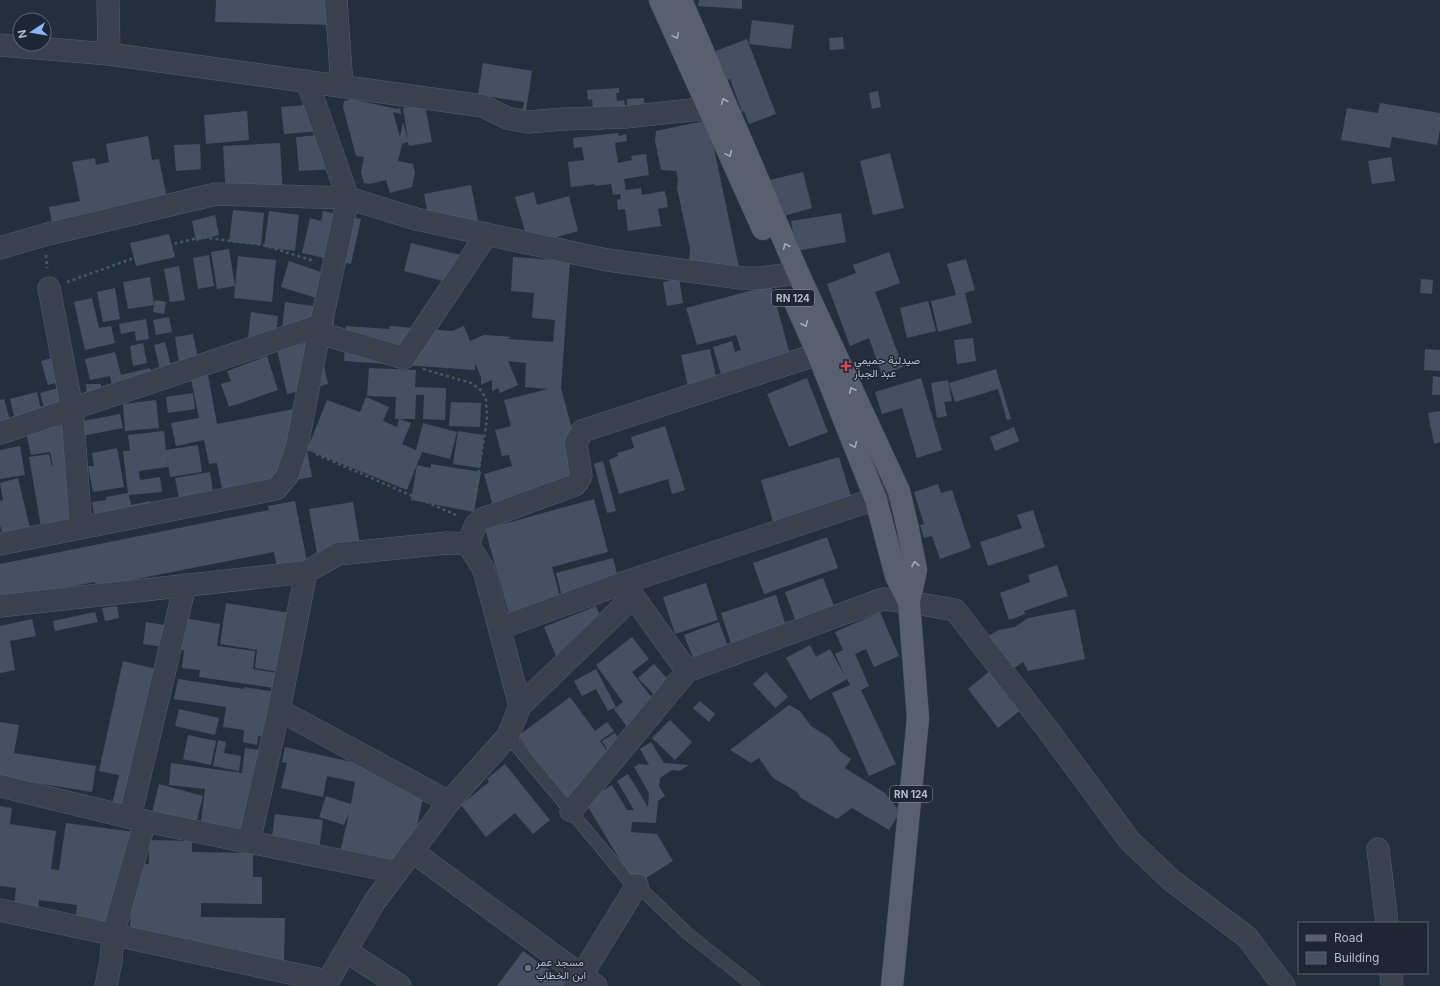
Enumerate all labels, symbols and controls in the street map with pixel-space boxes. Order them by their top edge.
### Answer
north arrow [12,12,52,52]
text: N [14,29,30,40]
one-way arrow [671,31,679,39]
one-way arrow [721,97,729,104]
one-way arrow [725,151,733,158]
one-way arrow [783,243,791,250]
road number: RN 124 [772,290,814,306]
one-way arrow [800,320,808,328]
place label: صيدلية حميمي عبد الجبار [853,353,920,380]
marker: صيدلية حميمي عبد الجبار [841,361,851,371]
one-way arrow [849,386,857,394]
one-way arrow [849,441,857,448]
one-way arrow [911,561,919,567]
road number: RN 124 [890,786,932,802]
legend [1298,922,1428,974]
text: Road [1334,930,1363,945]
text: Building [1334,950,1379,965]
place label: مسجد عمر ابن الخطاب [535,955,586,982]
marker: مسجد عمر ابن الخطاب [523,963,533,973]

